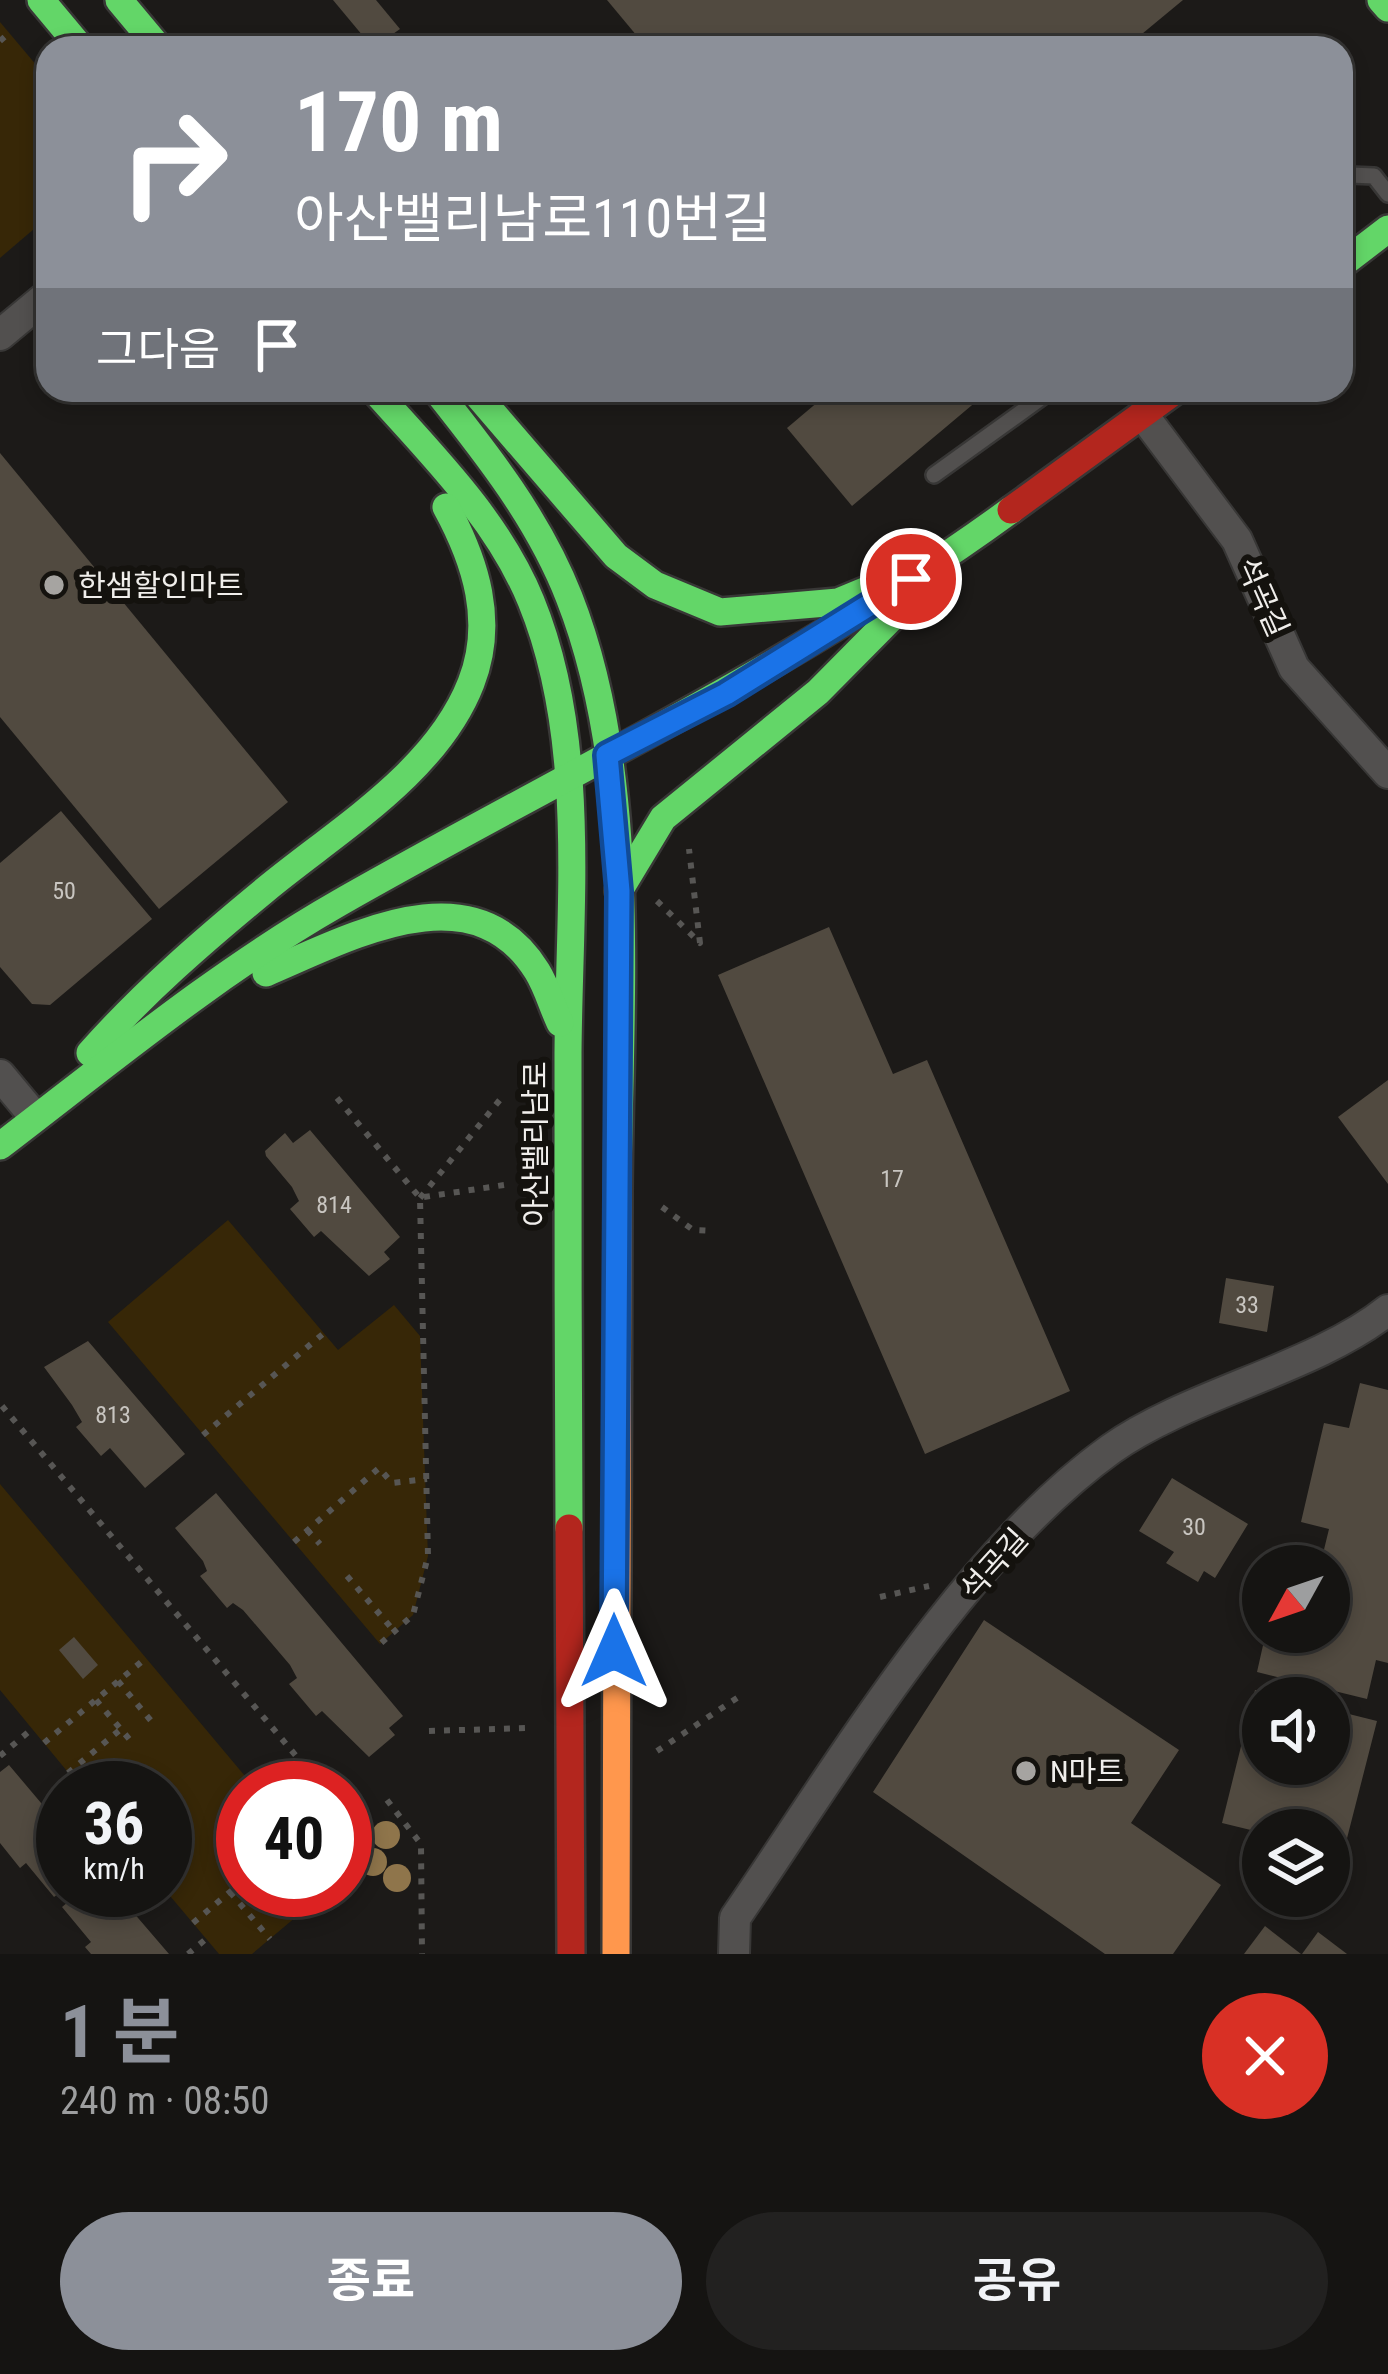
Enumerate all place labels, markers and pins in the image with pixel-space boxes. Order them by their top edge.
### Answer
pin [860,528,962,630]
place label: 한샘할인마트 [78,568,244,603]
marker: 한샘할인마트 [41,572,67,598]
place label: N마트 [1050,1754,1124,1789]
marker: N마트 [1013,1758,1039,1784]

